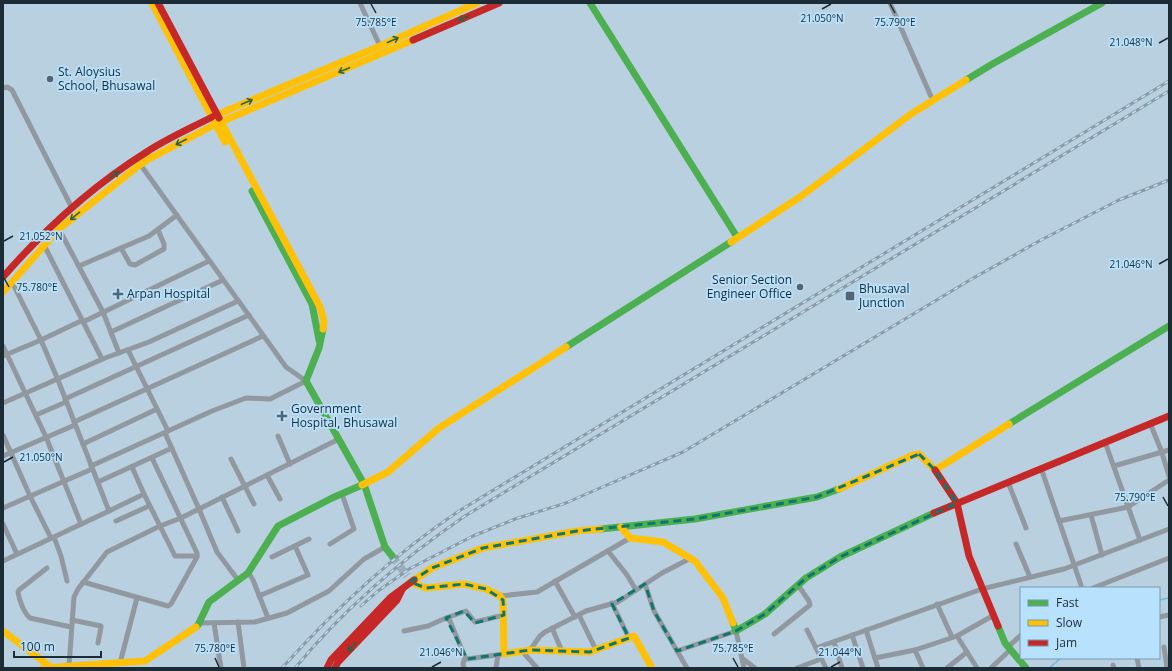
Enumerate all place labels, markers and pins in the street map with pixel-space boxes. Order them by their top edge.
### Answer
place label: St. Aloysius School, Bhusawal [58,63,155,94]
marker: St. Aloysius School, Bhusawal [45,74,55,84]
place label: Senior Section Engineer Office [707,271,792,302]
place label: Bhusaval Junction [858,280,910,311]
marker: Senior Section Engineer Office [795,282,805,292]
place label: Arpan Hospital [127,285,210,302]
marker: Arpan Hospital [112,288,124,300]
marker: Bhusaval Junction [844,290,856,302]
place label: Government Hospital, Bhusawal [291,400,397,431]
marker: Government Hospital, Bhusawal [276,410,288,422]

